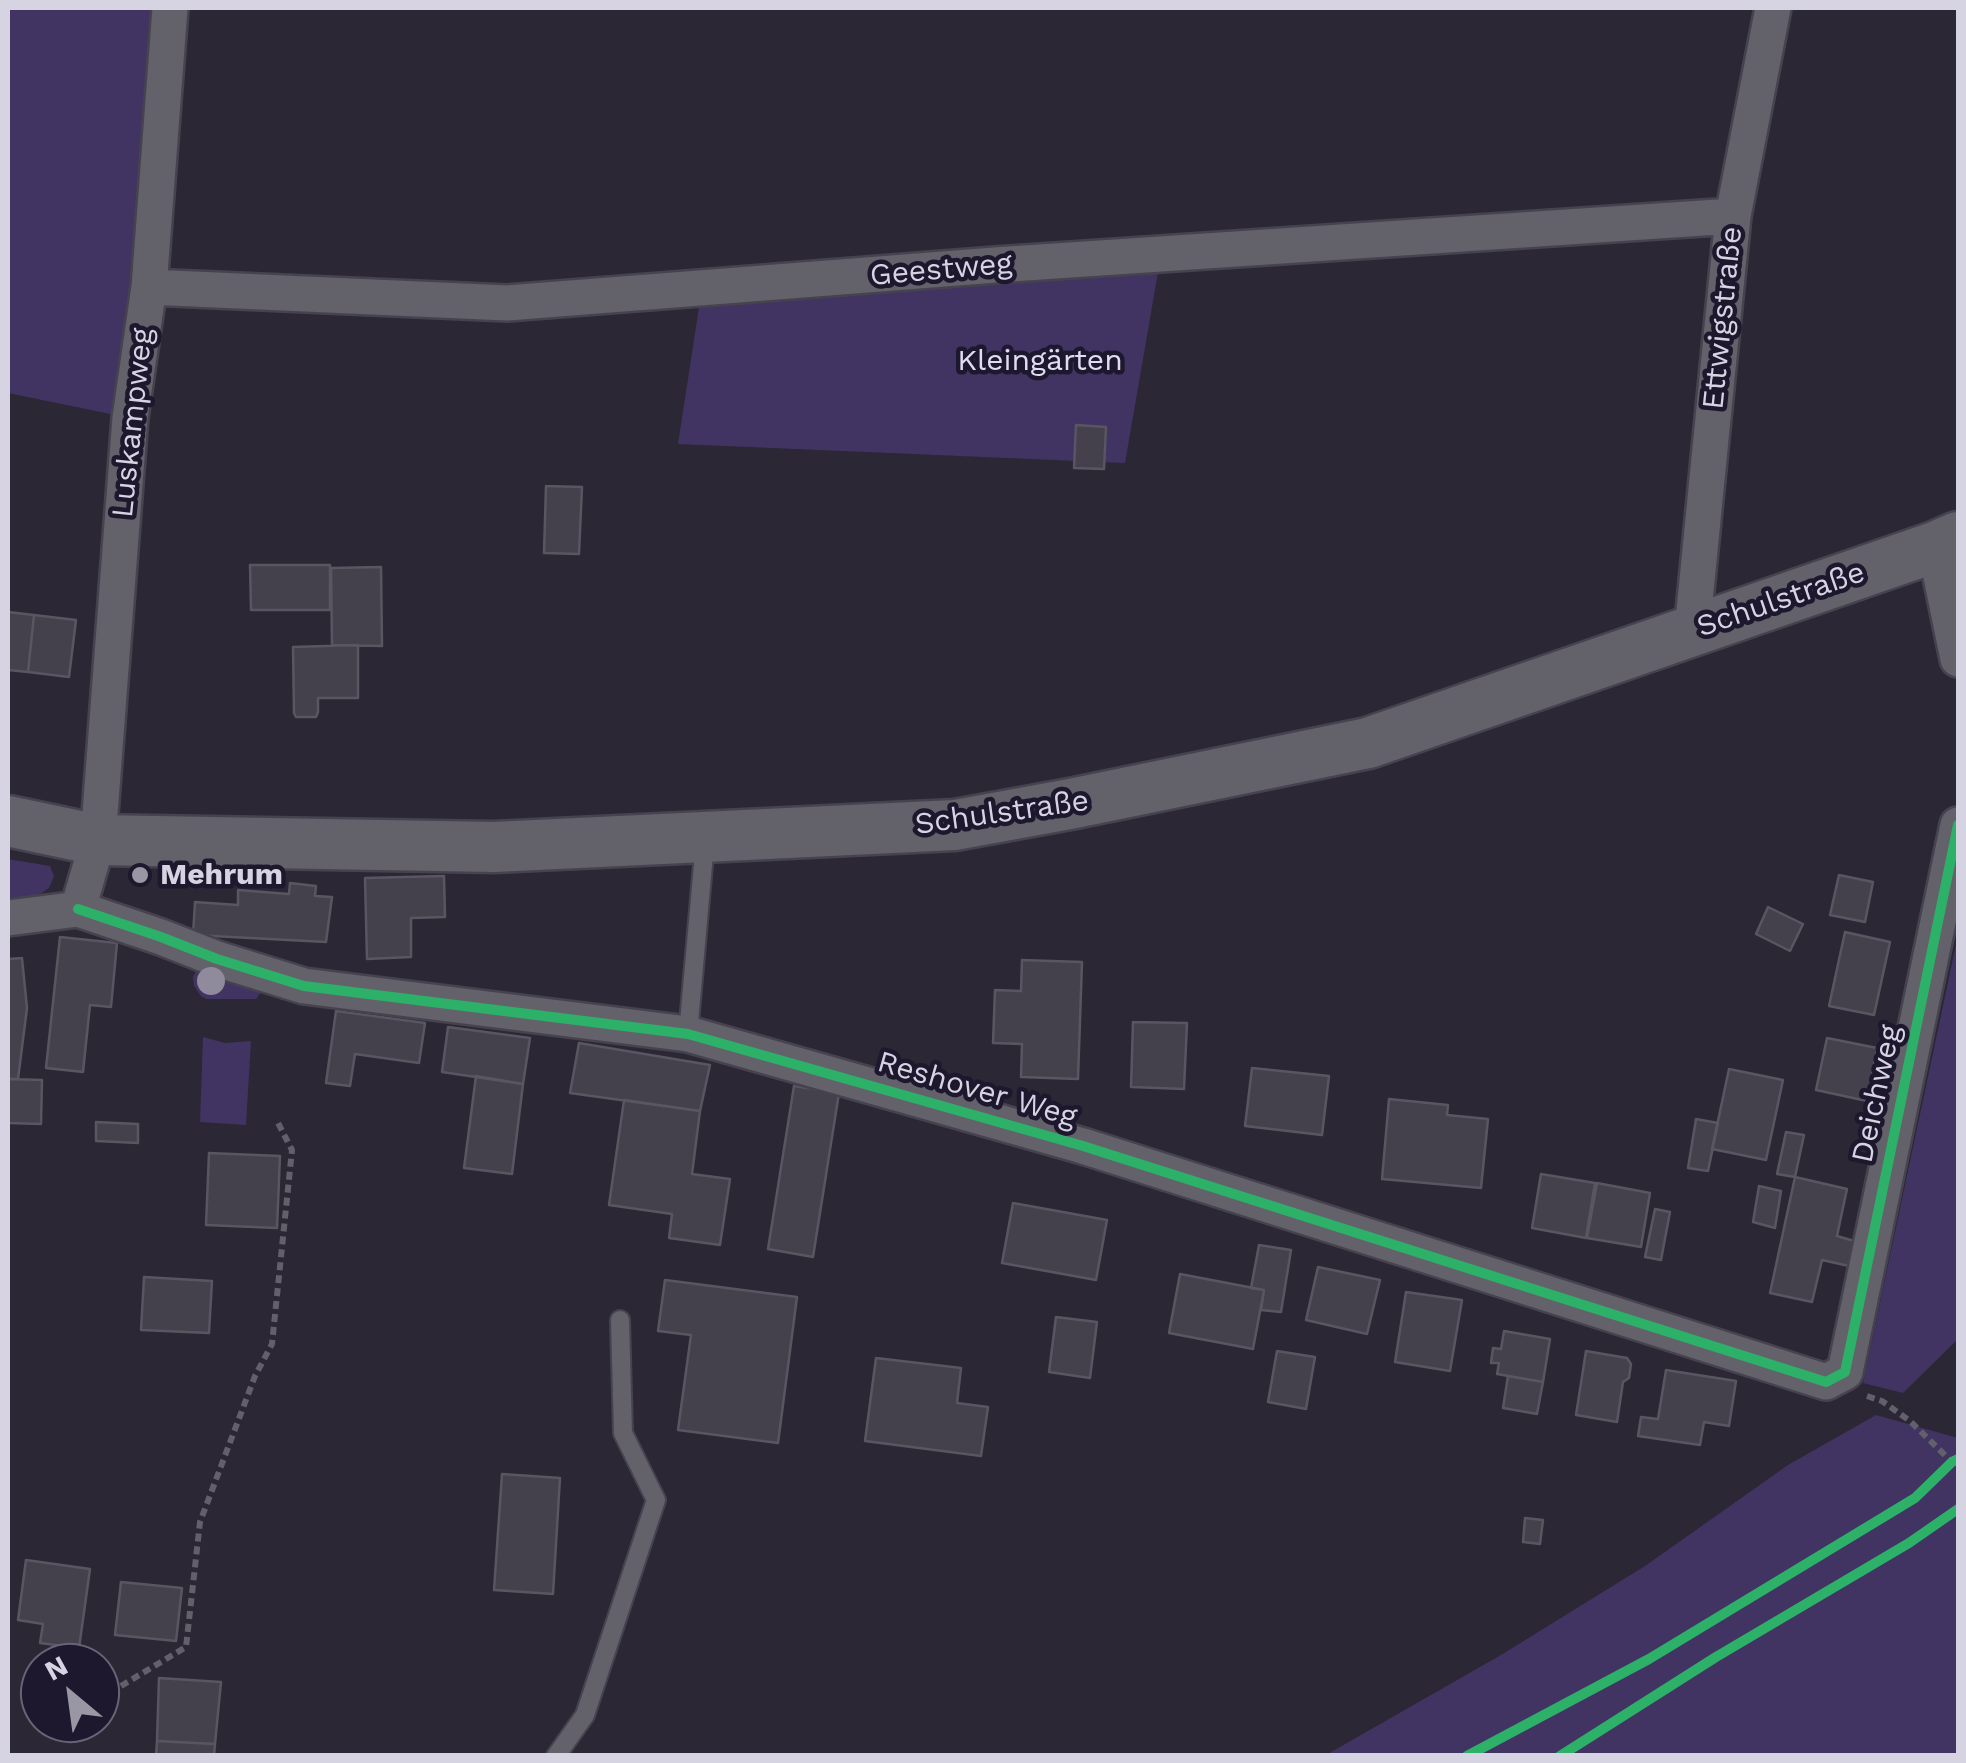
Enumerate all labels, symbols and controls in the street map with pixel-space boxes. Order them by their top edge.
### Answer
street label: Ettwigstraße [1695,225,1751,411]
street label: Geestweg [868,246,1014,294]
street label: Luskampweg [105,326,161,520]
park label: Kleingärten [957,343,1123,379]
street label: Schulstraße [1692,554,1870,646]
street label: Schulstraße [913,783,1091,843]
place label: Mehrum [160,857,283,893]
marker: Mehrum [129,864,151,886]
street label: Deichweg [1845,1022,1909,1166]
street label: Reshover Weg [873,1044,1081,1136]
north arrow [20,1643,120,1743]
text: N [39,1649,73,1688]

